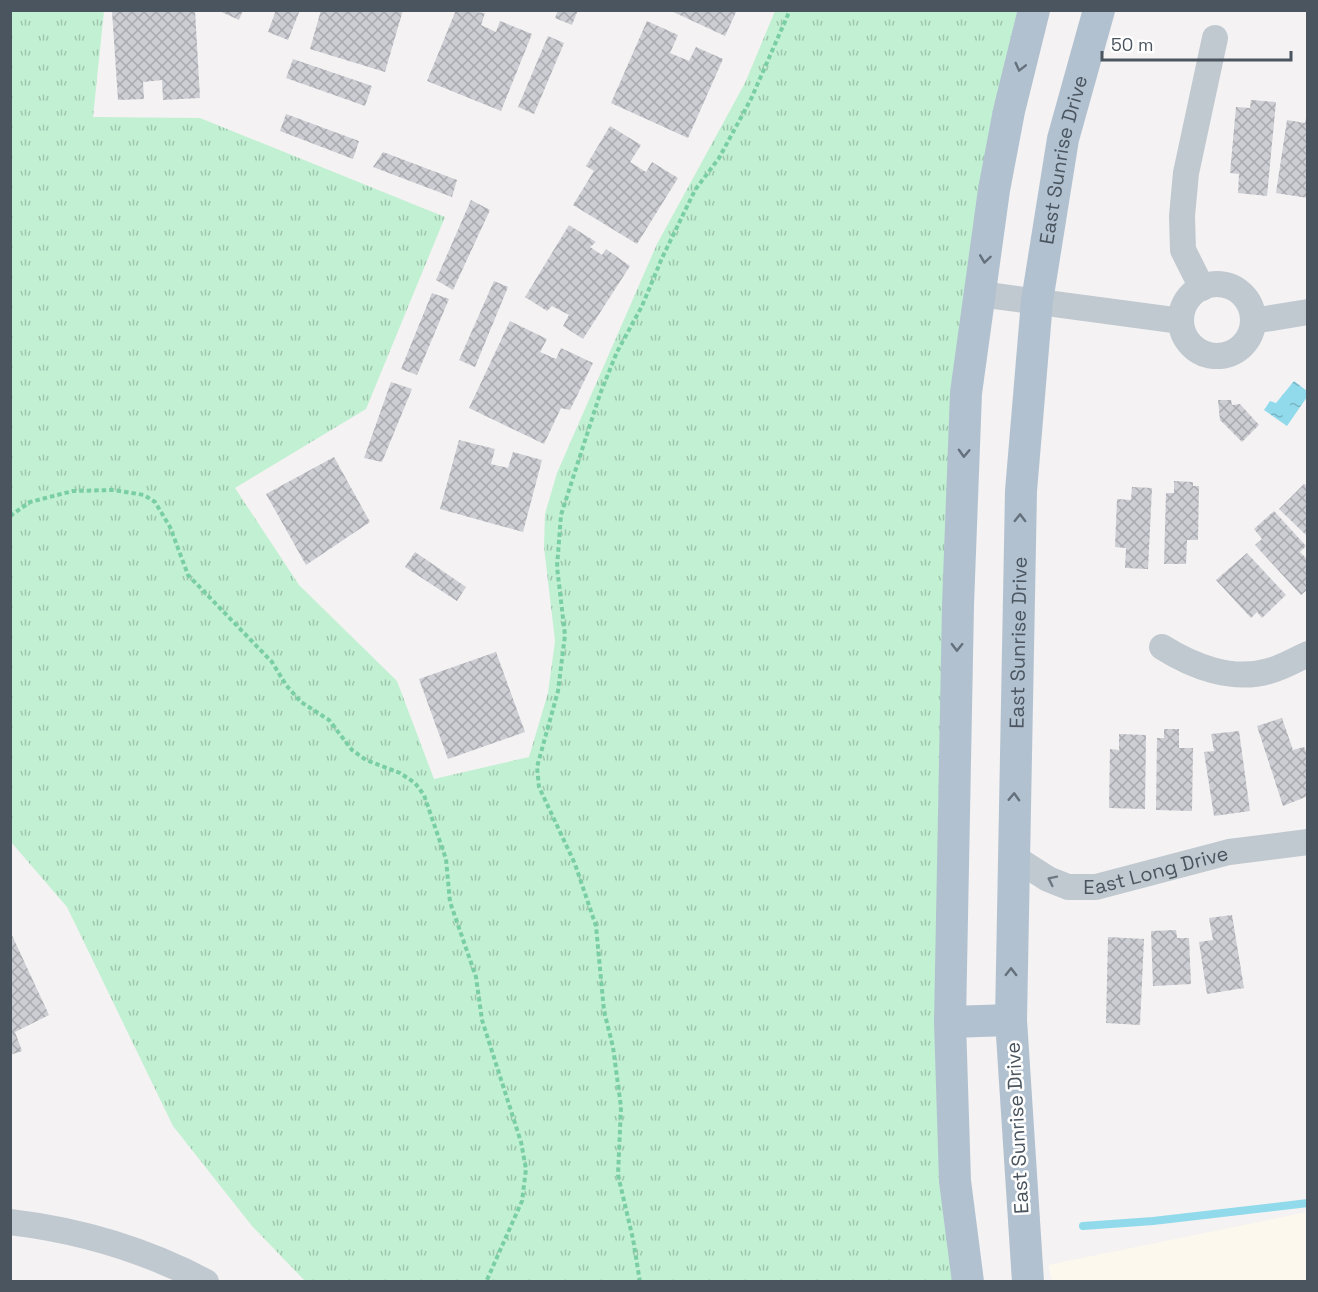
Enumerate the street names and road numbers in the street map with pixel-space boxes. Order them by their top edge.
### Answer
street label: East Sunrise Drive [1033,72,1093,246]
street label: East Sunrise Drive [1004,556,1033,729]
street label: East Long Drive [1083,840,1231,900]
street label: East Sunrise Drive [1000,1041,1034,1215]

